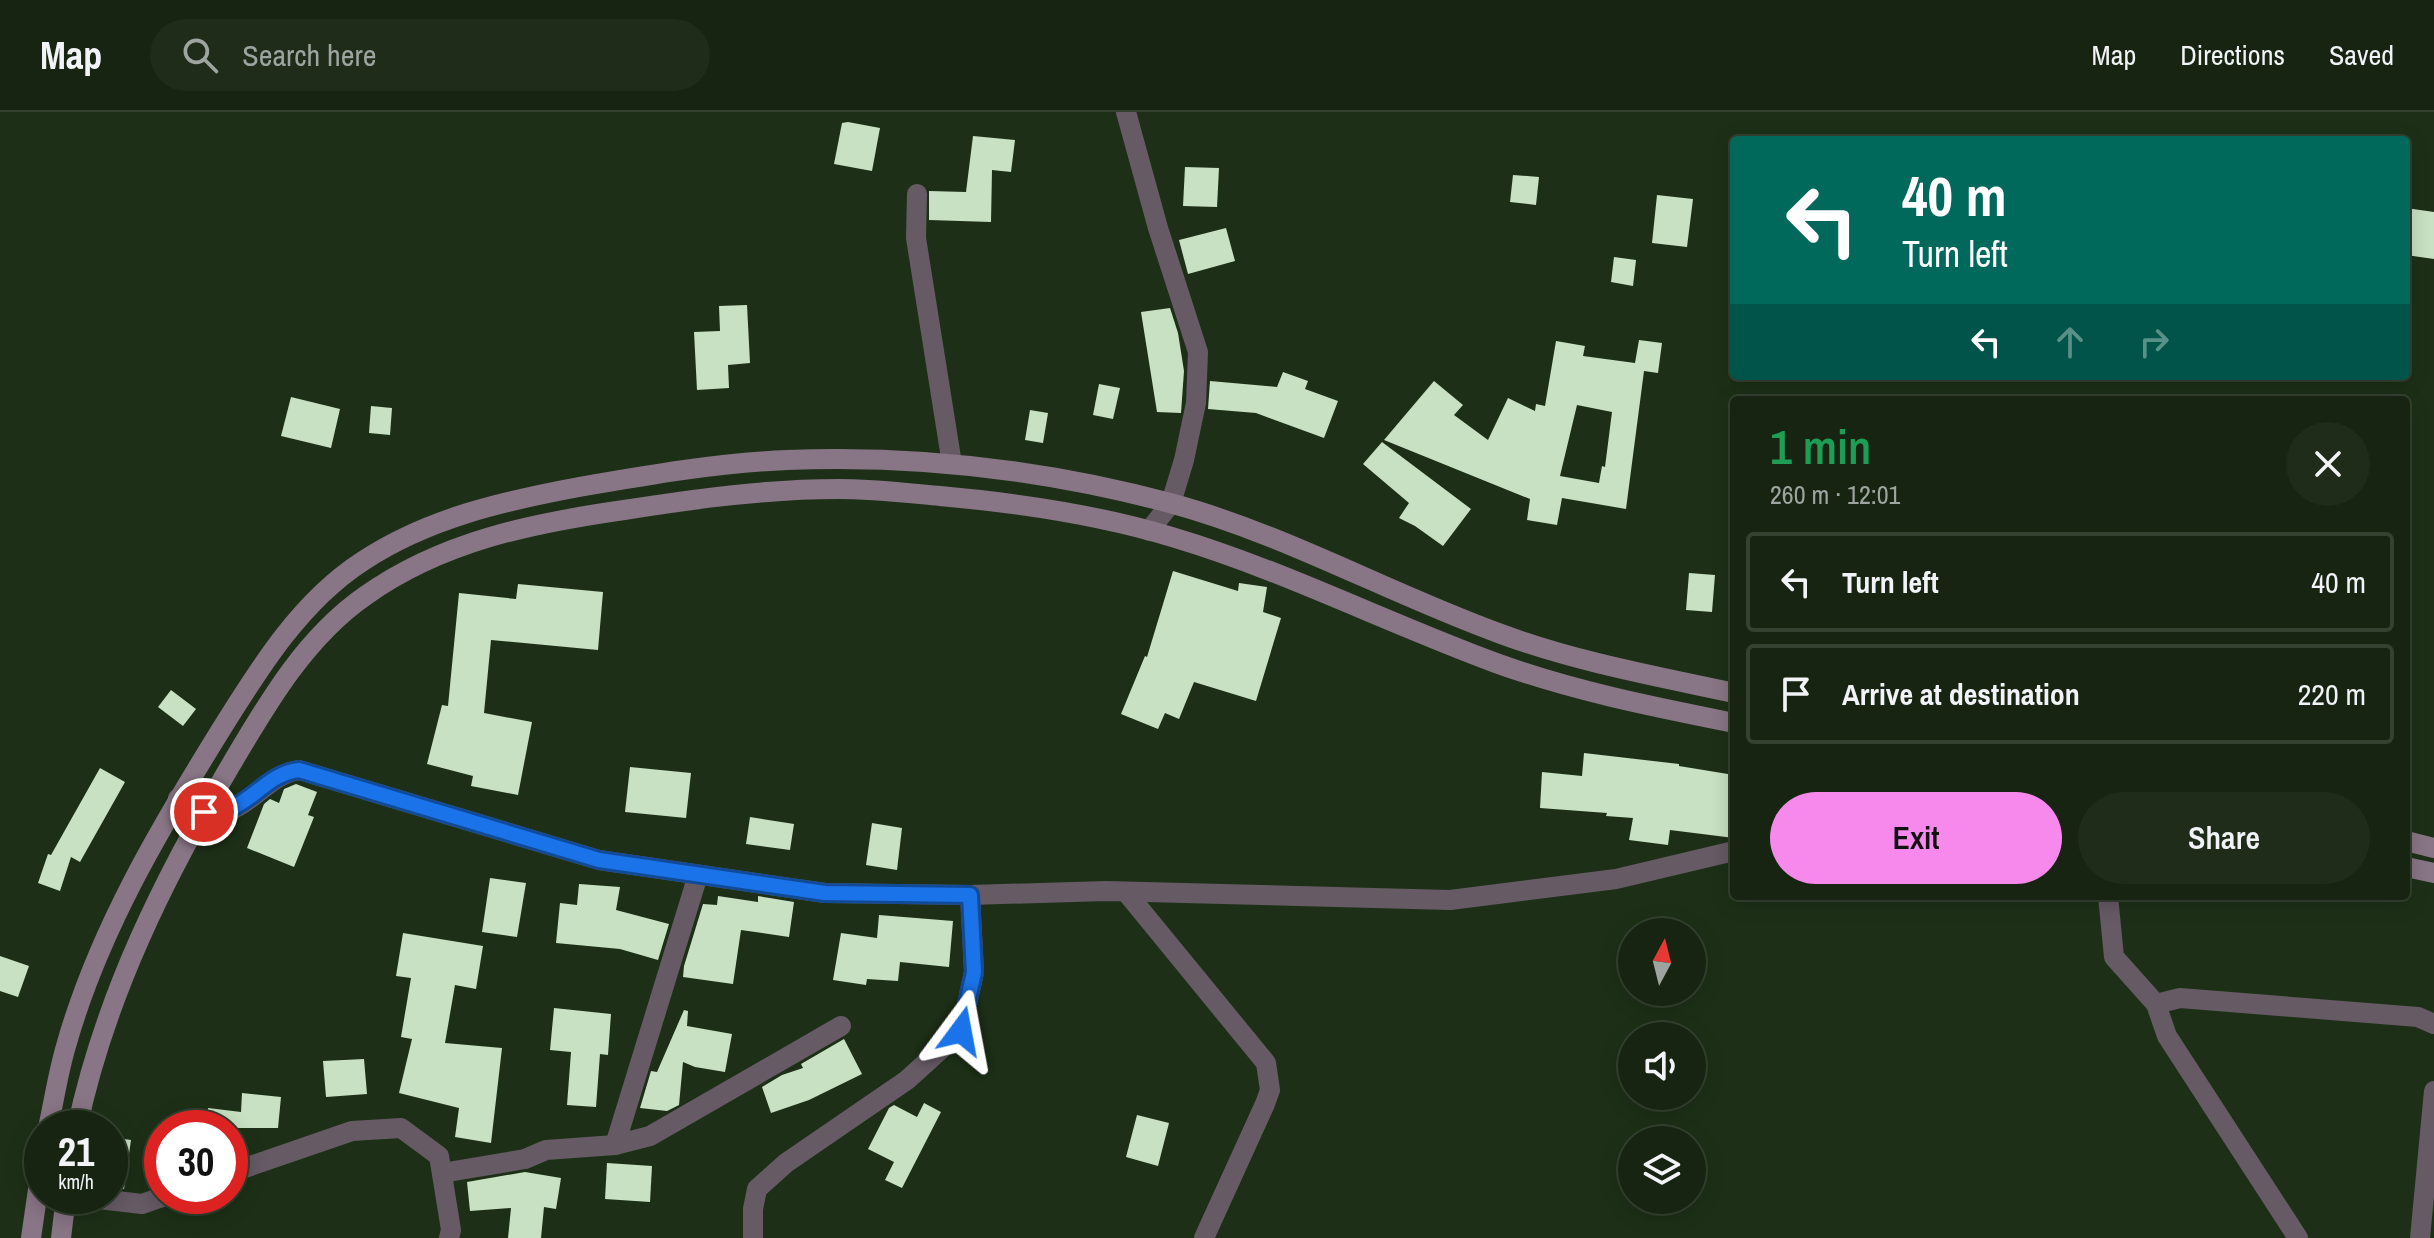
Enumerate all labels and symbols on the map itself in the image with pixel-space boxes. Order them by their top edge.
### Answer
pin [170,778,238,846]
north arrow [1618,918,1706,1006]
position arrow [919,989,1003,1073]
speed limit sign: 30 [144,1110,248,1214]

